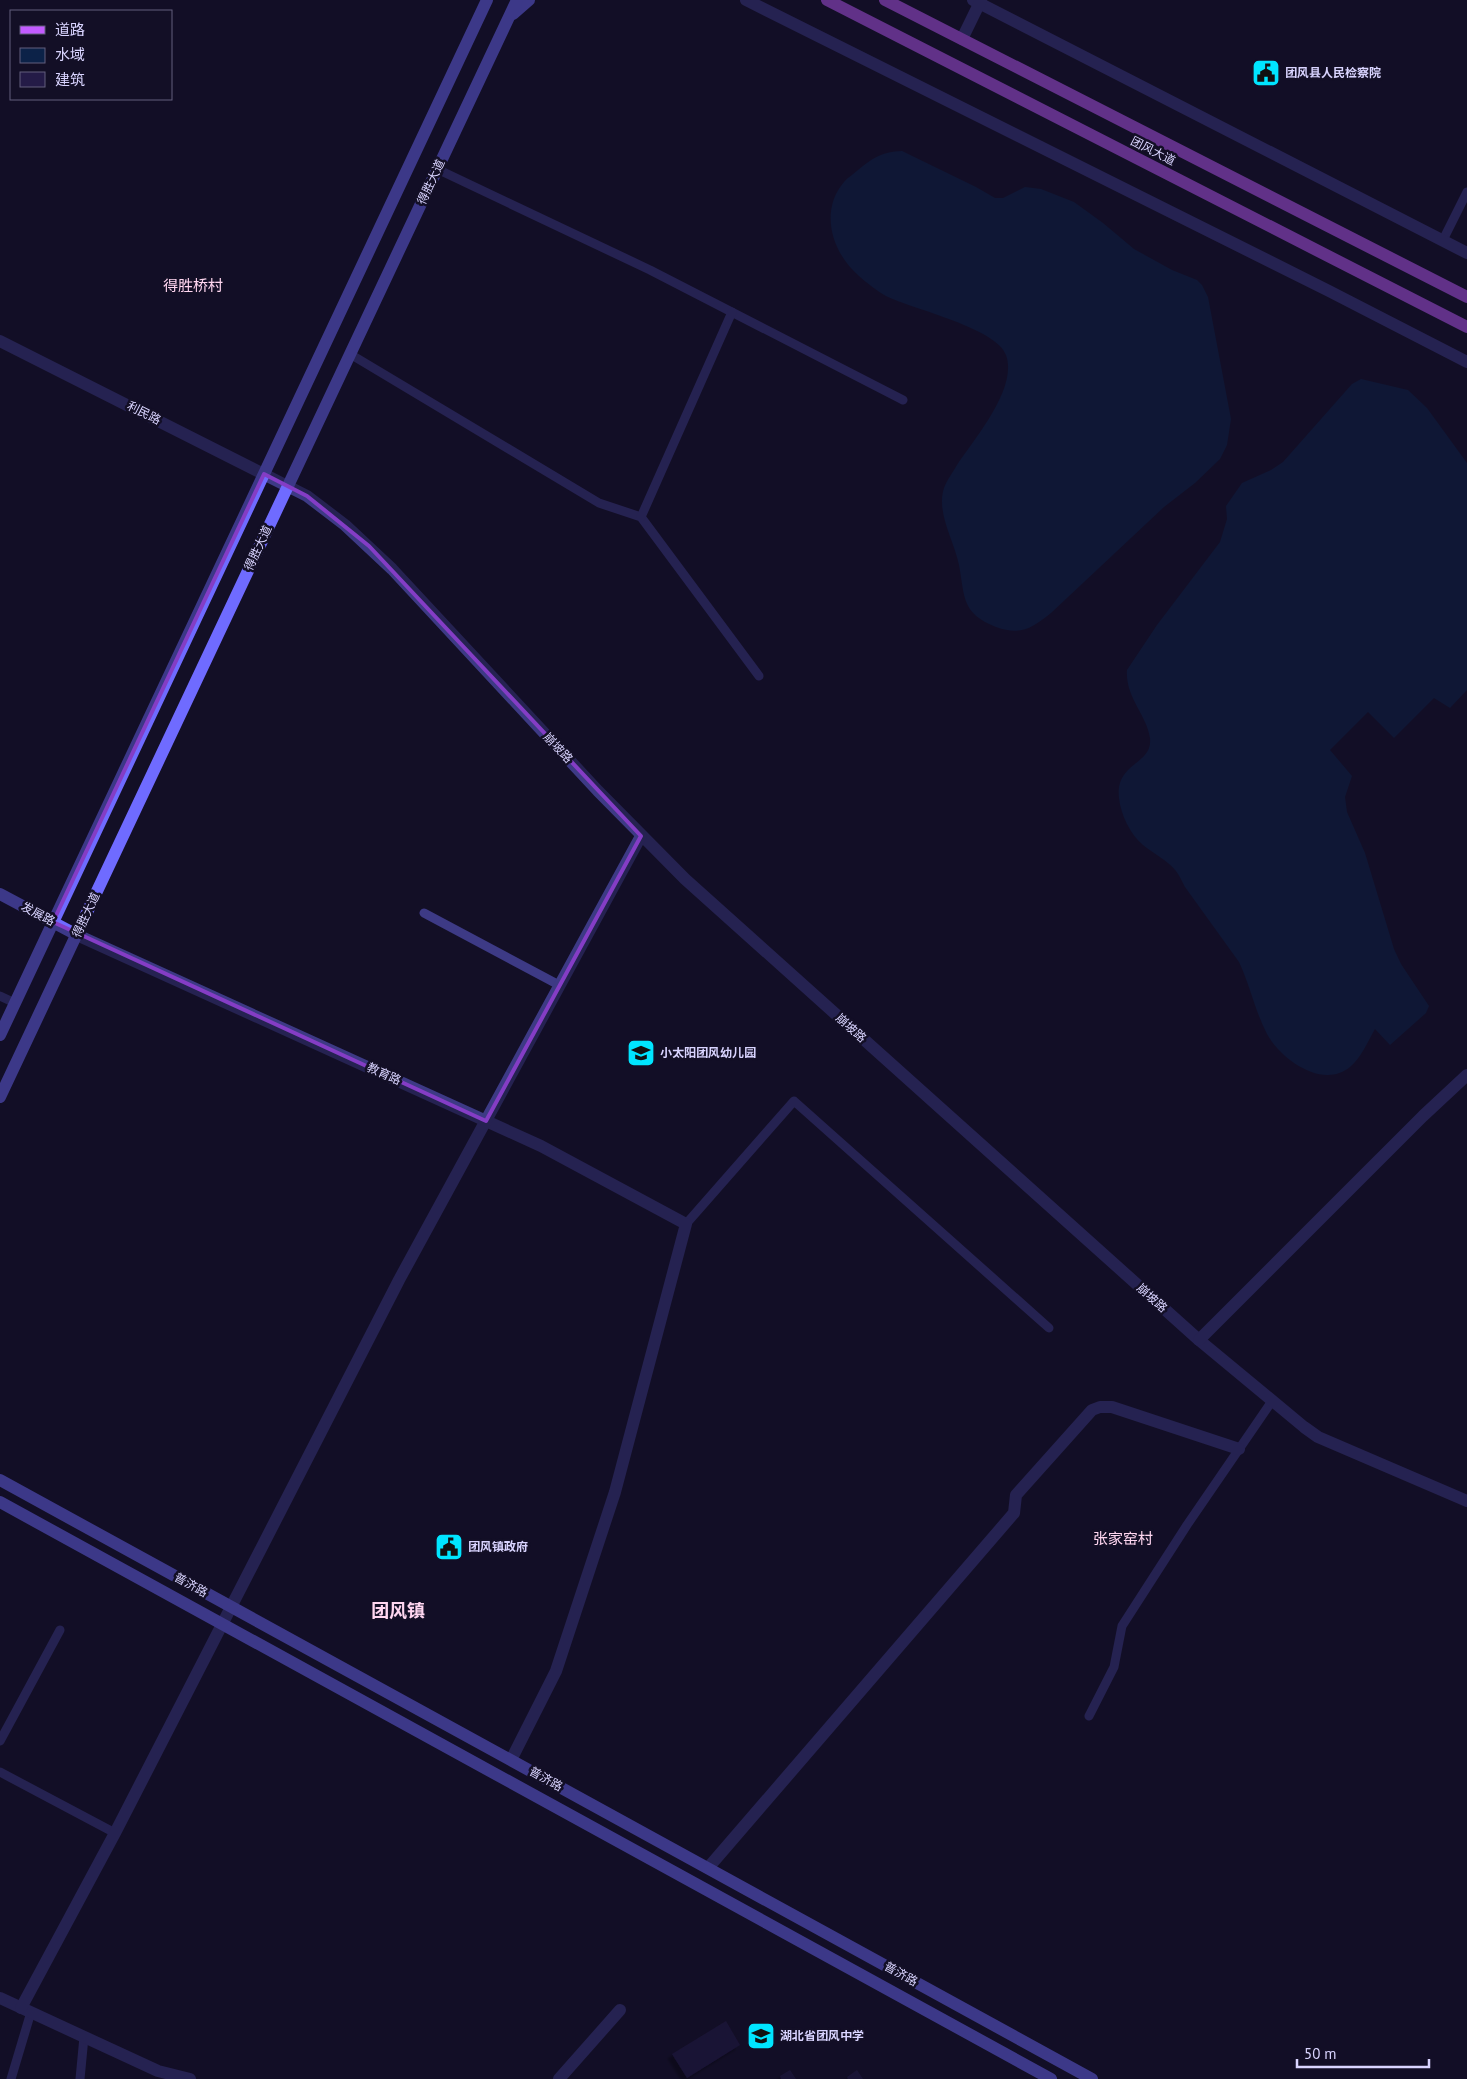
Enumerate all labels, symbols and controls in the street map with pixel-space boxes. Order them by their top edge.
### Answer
legend [10,10,172,100]
text: 道路 [55,20,85,39]
text: 水域 [55,45,85,64]
public building icon: 团风县人民检察院 [1251,58,1281,88]
place label: 团风县人民检察院 [1285,65,1381,80]
text: 建筑 [55,70,85,89]
street label: 团风大道 [1128,133,1178,168]
street label: 得胜大道 [414,157,447,207]
district label: 得胜桥村 [163,276,223,295]
street label: 利民路 [125,398,164,427]
street label: 得胜大道 [241,523,274,573]
street label: 崩坡路 [541,729,576,766]
street label: 得胜大道 [69,890,102,940]
street label: 发展路 [19,898,58,929]
street label: 崩坡路 [833,1010,870,1045]
school or university icon: 小太阳团风幼儿园 [626,1038,656,1068]
place label: 小太阳团风幼儿园 [660,1045,756,1060]
street label: 教育路 [365,1059,404,1088]
street label: 崩坡路 [1134,1280,1171,1315]
district label: 张家窑村 [1093,1529,1153,1548]
public building icon: 团风镇政府 [434,1532,464,1562]
place label: 团风镇政府 [468,1539,528,1554]
street label: 普济路 [172,1569,211,1600]
district label: 团风镇 [371,1599,425,1622]
street label: 普济路 [527,1763,566,1794]
street label: 普济路 [882,1958,921,1989]
school or university icon: 湖北省团风中学 [746,2021,776,2051]
place label: 湖北省团风中学 [780,2028,864,2043]
scale bar [1297,2036,1430,2068]
text: 50 m [1304,2044,1337,2063]

